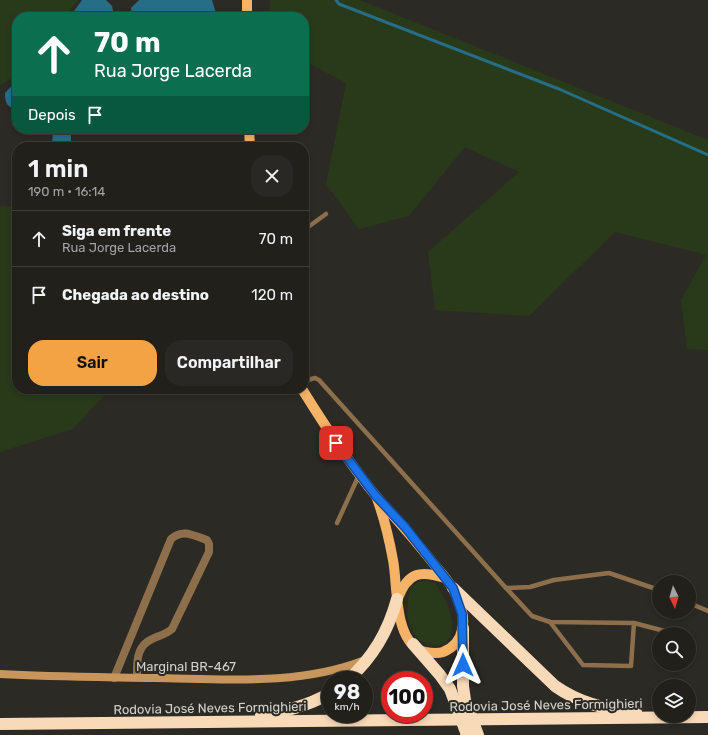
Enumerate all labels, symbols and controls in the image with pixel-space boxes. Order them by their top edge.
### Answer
text: 70 m [94,26,161,59]
icon: ahead [28,28,80,80]
text: Rua Jorge Lacerda [94,60,252,82]
icon: arrive [84,104,106,126]
text: Depois [28,106,76,124]
text: 1 min [28,155,88,183]
button: close [251,155,293,197]
text: 190 m · 16:14 [28,184,105,199]
text: Siga em frente [62,222,171,240]
icon: ahead [28,228,50,250]
text: 70 m [259,230,293,248]
text: Rua Jorge Lacerda [62,240,176,255]
icon: arrive [28,284,50,306]
text: Chegada ao destino [62,286,209,304]
text: 120 m [251,286,293,304]
button: Sair [28,340,157,386]
button: Compartilhar [165,340,293,386]
pin [319,426,353,460]
icon: arrive [325,432,347,454]
north arrow [652,575,696,619]
map controls [652,575,696,723]
button: search [652,627,696,671]
position arrow [442,644,484,686]
street label: Marginal BR-467 [136,659,236,675]
speed limit sign: 100 [381,671,433,723]
button: layers [652,679,696,723]
text: 98 [334,680,360,704]
street label: Rodovia José Neves Formighieri [449,696,643,715]
street label: Rodovia José Neves Formighieri [113,699,307,718]
text: km/h [335,701,359,713]

